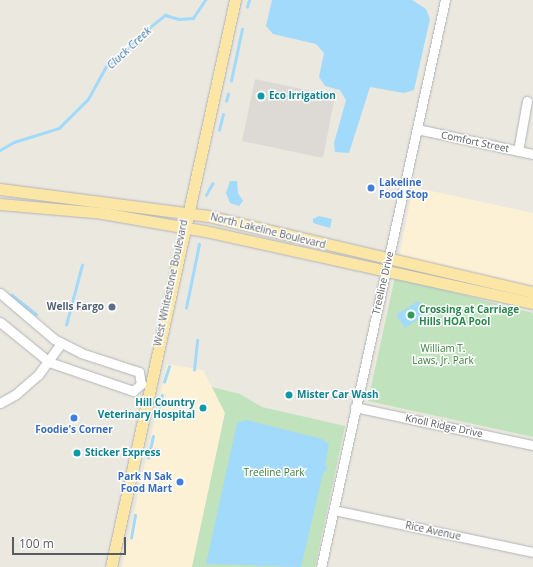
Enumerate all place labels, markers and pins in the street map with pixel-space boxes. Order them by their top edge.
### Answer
place label: Eco Irrigation [269,90,336,102]
marker: Eco Irrigation [256,91,266,101]
place label: Lakeline Food Stop [379,176,428,200]
marker: Lakeline Food Stop [366,183,376,193]
place label: Wells Fargo [47,301,104,313]
marker: Wells Fargo [107,302,117,312]
place label: Crossing at Carriage Hills HOA Pool [419,303,519,326]
marker: Crossing at Carriage Hills HOA Pool [406,310,416,320]
place label: Mister Car Wash [297,389,379,401]
marker: Mister Car Wash [284,390,294,400]
place label: Hill Country Veterinary Hospital [98,396,195,420]
marker: Hill Country Veterinary Hospital [198,403,208,413]
marker: Foodie's Corner [69,413,79,423]
place label: Foodie's Corner [35,424,113,436]
place label: Sticker Express [85,447,160,459]
marker: Sticker Express [72,448,82,458]
place label: Park N Sak Food Mart [118,470,172,494]
marker: Park N Sak Food Mart [175,477,185,487]

